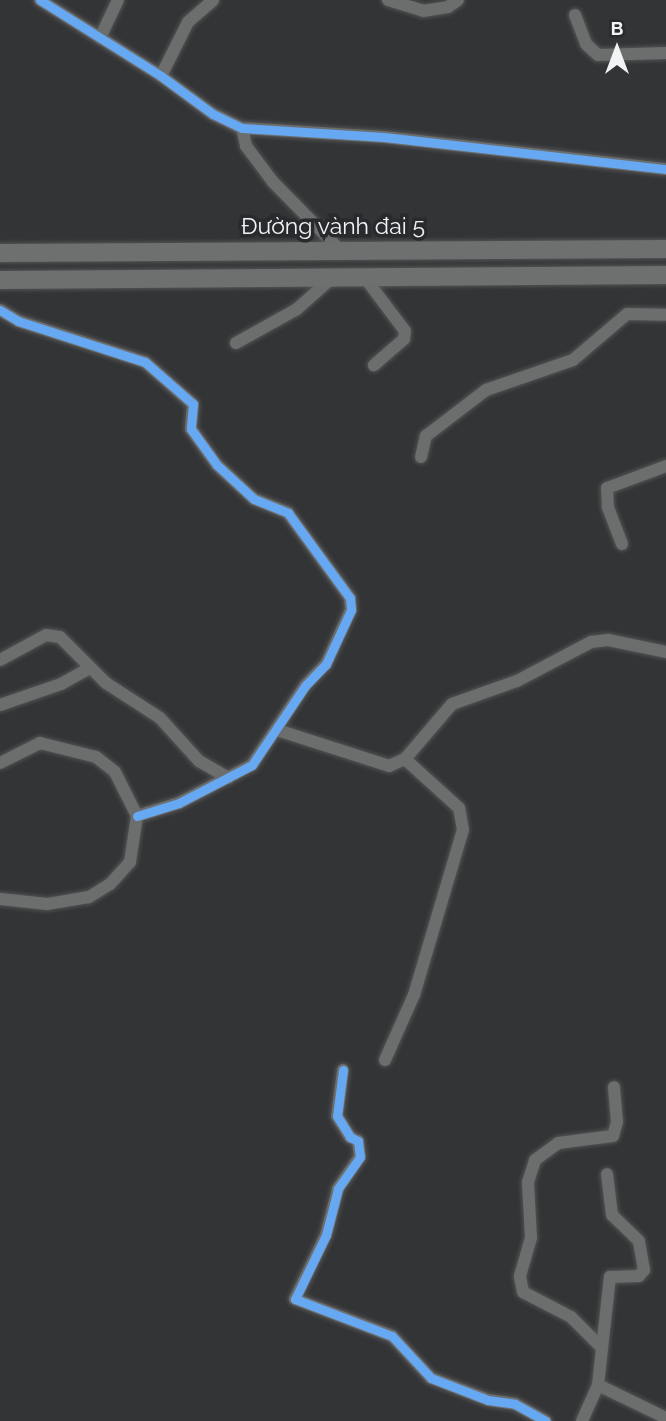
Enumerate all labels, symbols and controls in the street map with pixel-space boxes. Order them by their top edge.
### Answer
north arrow [582,14,652,84]
text: B [611,17,623,39]
street label: Đường vành đai 5 [241,212,425,240]

